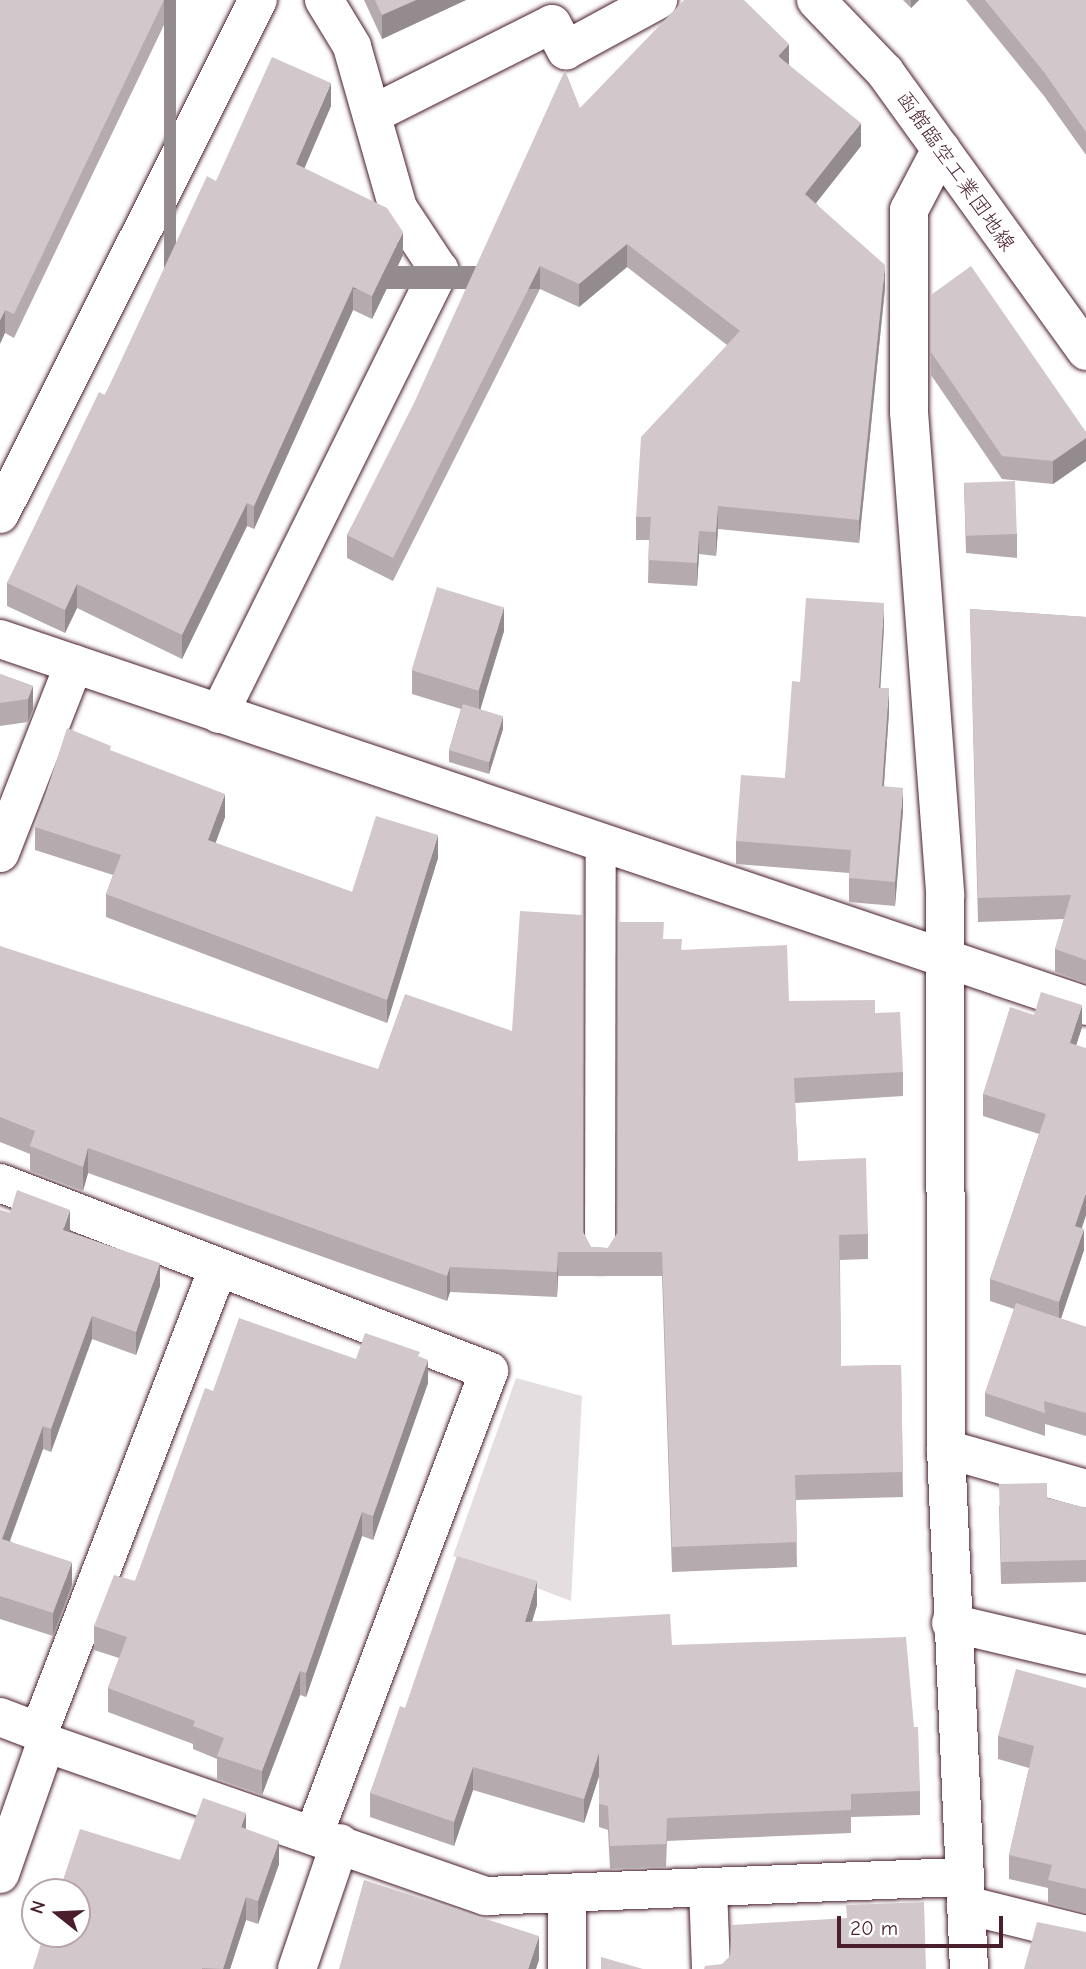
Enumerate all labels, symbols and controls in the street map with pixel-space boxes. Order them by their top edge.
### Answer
street label: 函館臨空工業団地線 [891,86,1021,256]
north arrow [21,1878,91,1948]
text: N [26,1898,50,1916]
scale bar [841,1902,1007,1946]
text: 20 m [850,1916,898,1940]

